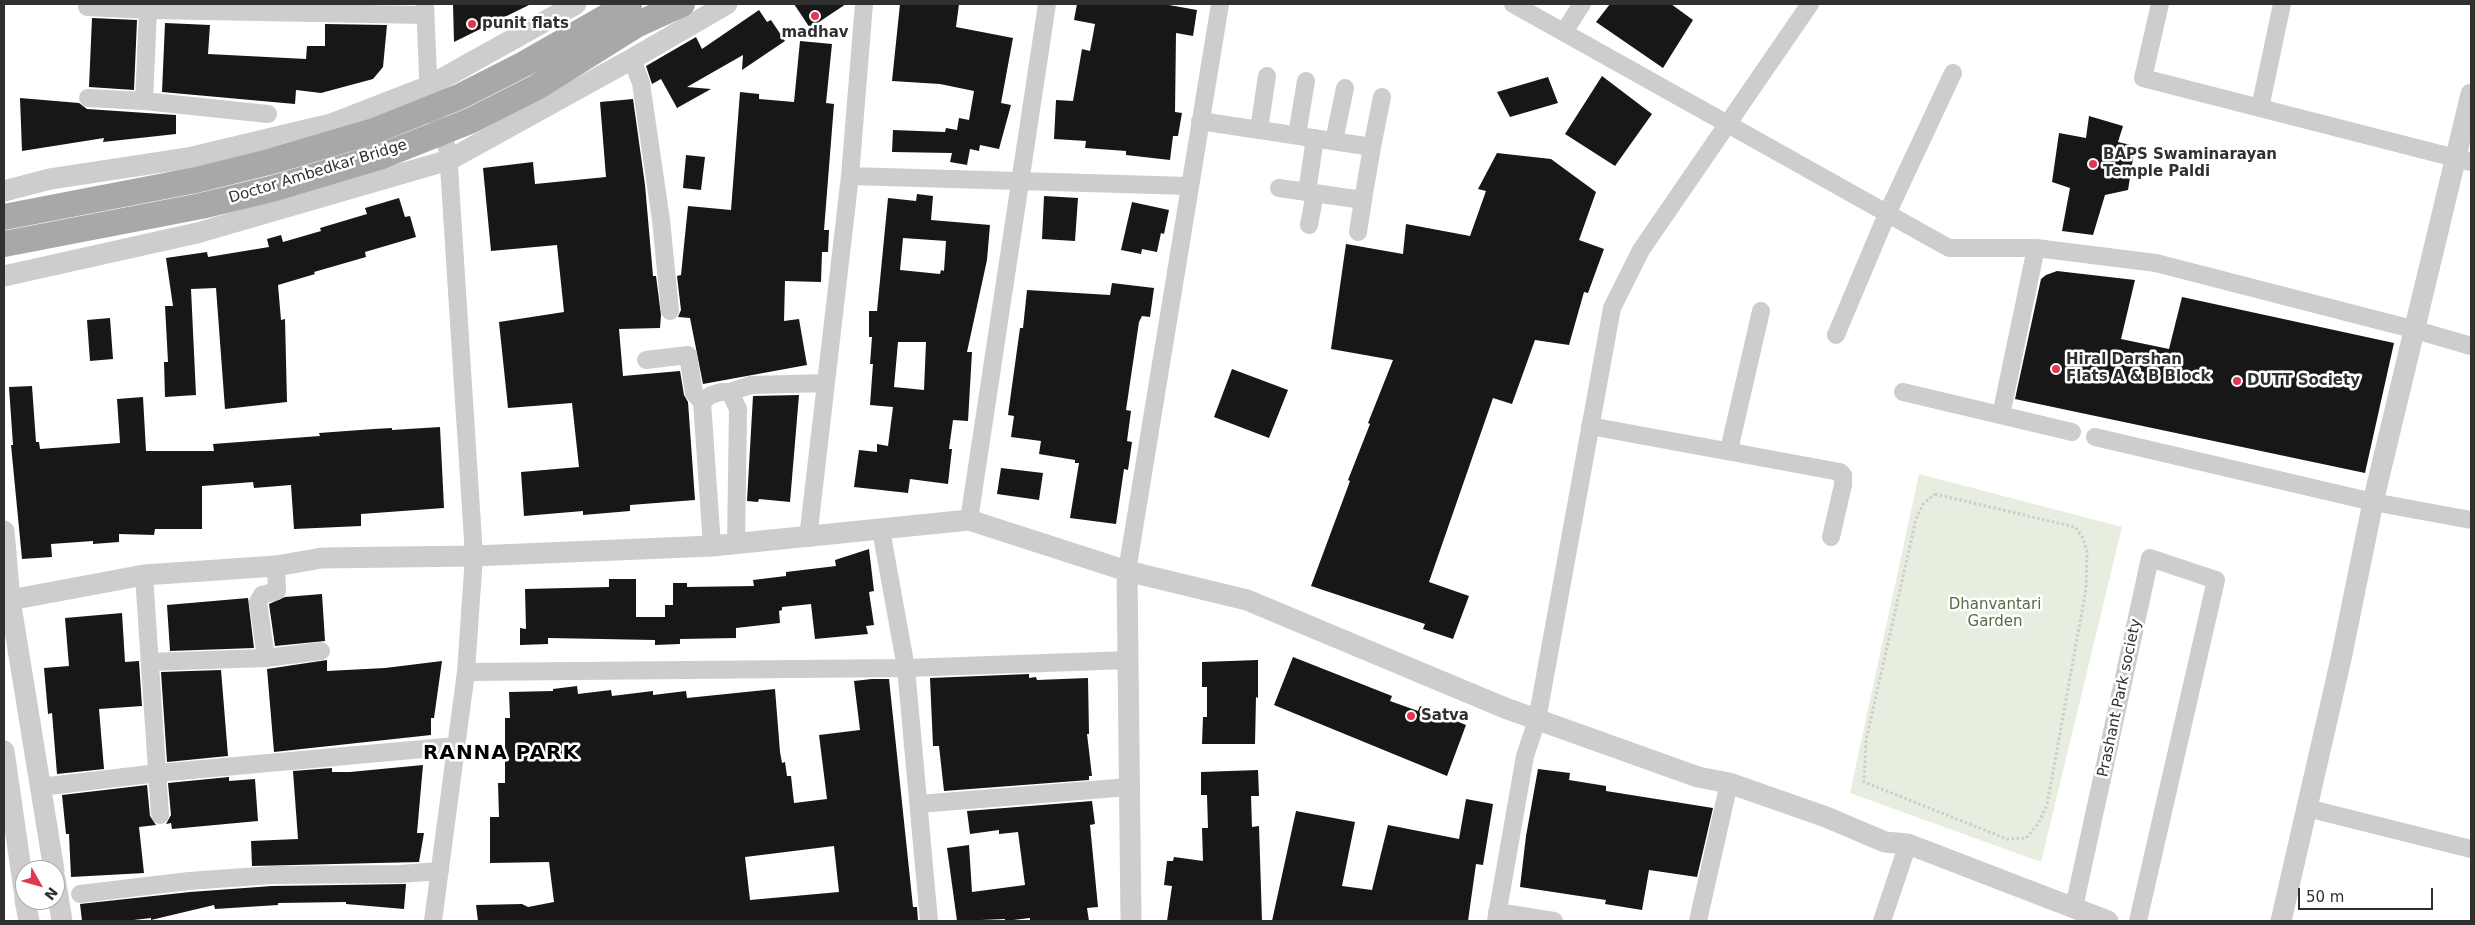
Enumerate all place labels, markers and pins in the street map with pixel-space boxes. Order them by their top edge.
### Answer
marker: madhav [809,10,821,22]
place label: punit flats [482,15,569,33]
marker: punit flats [466,18,478,30]
place label: madhav [781,24,849,42]
place label: BAPS Swaminarayan Temple Paldi [2103,146,2277,181]
marker: BAPS Swaminarayan Temple Paldi [2087,158,2099,170]
place label: Hiral Darshan Flats A & B Block [2066,351,2210,386]
marker: Hiral Darshan Flats A & B Block [2050,363,2062,375]
place label: DUTT Society [2247,372,2360,390]
marker: DUTT Society [2231,375,2243,387]
place label: Satva [1421,707,1469,725]
marker: Satva [1405,710,1417,722]

